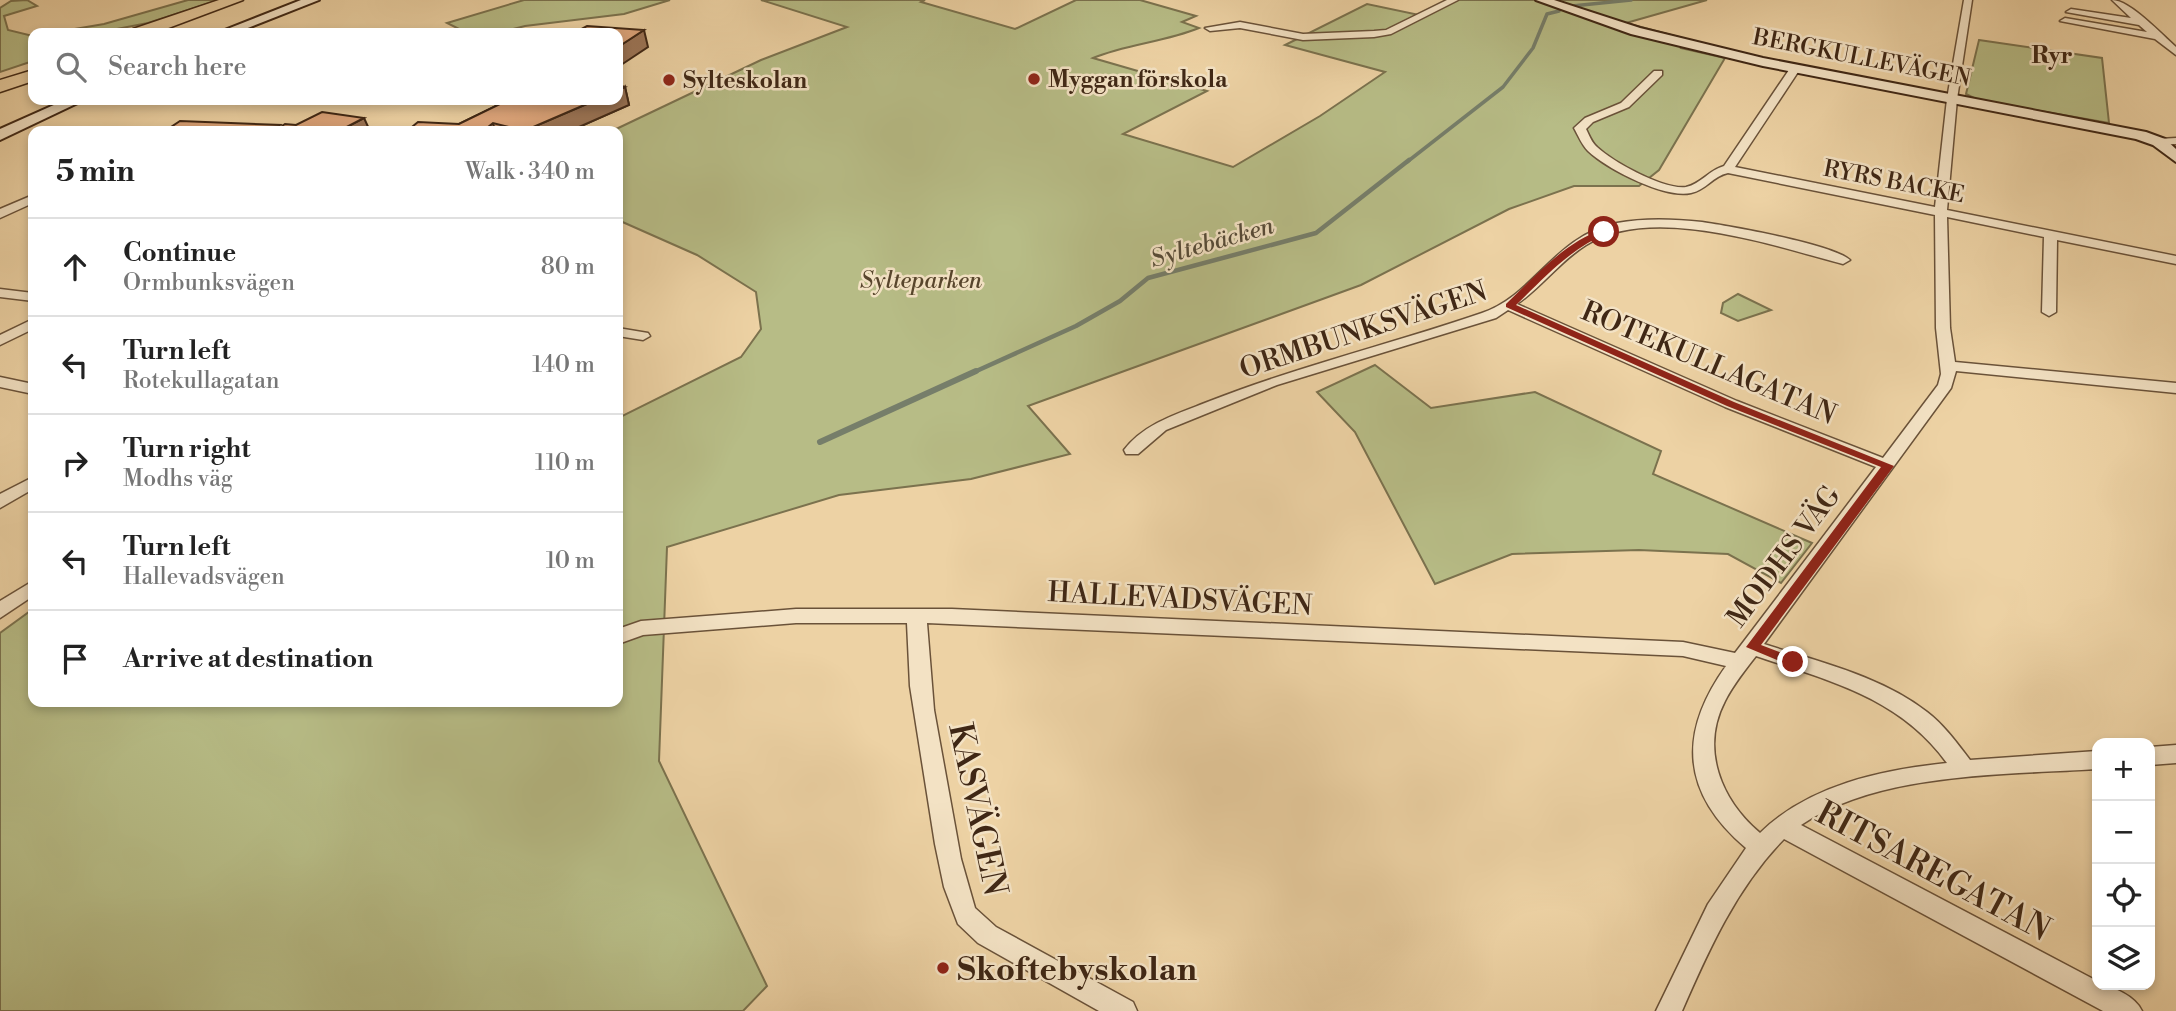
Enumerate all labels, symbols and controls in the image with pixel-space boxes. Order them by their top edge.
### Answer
street label: BERGKULLEVÄGEN [1749,21,1974,93]
search box [28,28,623,105]
district label: Ryr [2031,41,2073,71]
icon: search [52,48,90,86]
text: Search here [108,51,247,83]
place label: Myggan förskola [1048,66,1228,94]
place label: Sylteskolan [683,67,807,95]
marker: Myggan förskola [1026,71,1042,87]
marker: Sylteskolan [661,72,677,88]
text: 5 min [56,153,135,191]
street label: RYRS BACKE [1821,155,1967,209]
text: Walk · 340 m [465,158,595,186]
water label: Syltebäcken [1147,211,1278,275]
route start [1588,216,1619,247]
text: Continue [123,237,236,269]
icon: ahead [56,248,94,286]
text: 80 m [541,253,595,281]
park label: Sylteparken [860,267,983,295]
text: Ormbunksvägen [123,269,295,297]
street label: ORMBUNKSVÄGEN [1235,273,1492,387]
street label: ROTEKULLAGATAN [1576,294,1841,433]
text: Turn left [123,335,231,367]
icon: left [56,346,94,384]
text: 140 m [532,351,595,379]
text: Rotekullagatan [123,367,280,395]
text: Turn right [123,433,251,465]
icon: right [56,444,94,482]
text: 110 m [535,449,595,477]
text: Modhs väg [123,465,233,493]
street label: MODHS VÄG [1719,478,1849,634]
text: Turn left [123,531,231,563]
icon: left [56,542,94,580]
text: 10 m [546,547,595,575]
text: Hallevadsvägen [123,563,285,591]
street label: HALLEVADSVÄGEN [1047,574,1313,624]
icon: arrive [56,640,94,678]
text: Arrive at destination [123,643,373,675]
route end [1777,646,1808,677]
street label: KASVÄGEN [938,719,1016,900]
map controls [2092,738,2155,990]
button: + [2092,738,2155,801]
street label: RITSAREGATAN [1809,793,2057,951]
button: − [2092,801,2155,864]
button: locate [2092,864,2155,927]
button: layers [2092,927,2155,990]
place label: Skoftebyskolan [957,950,1197,991]
marker: Skoftebyskolan [935,960,951,976]

